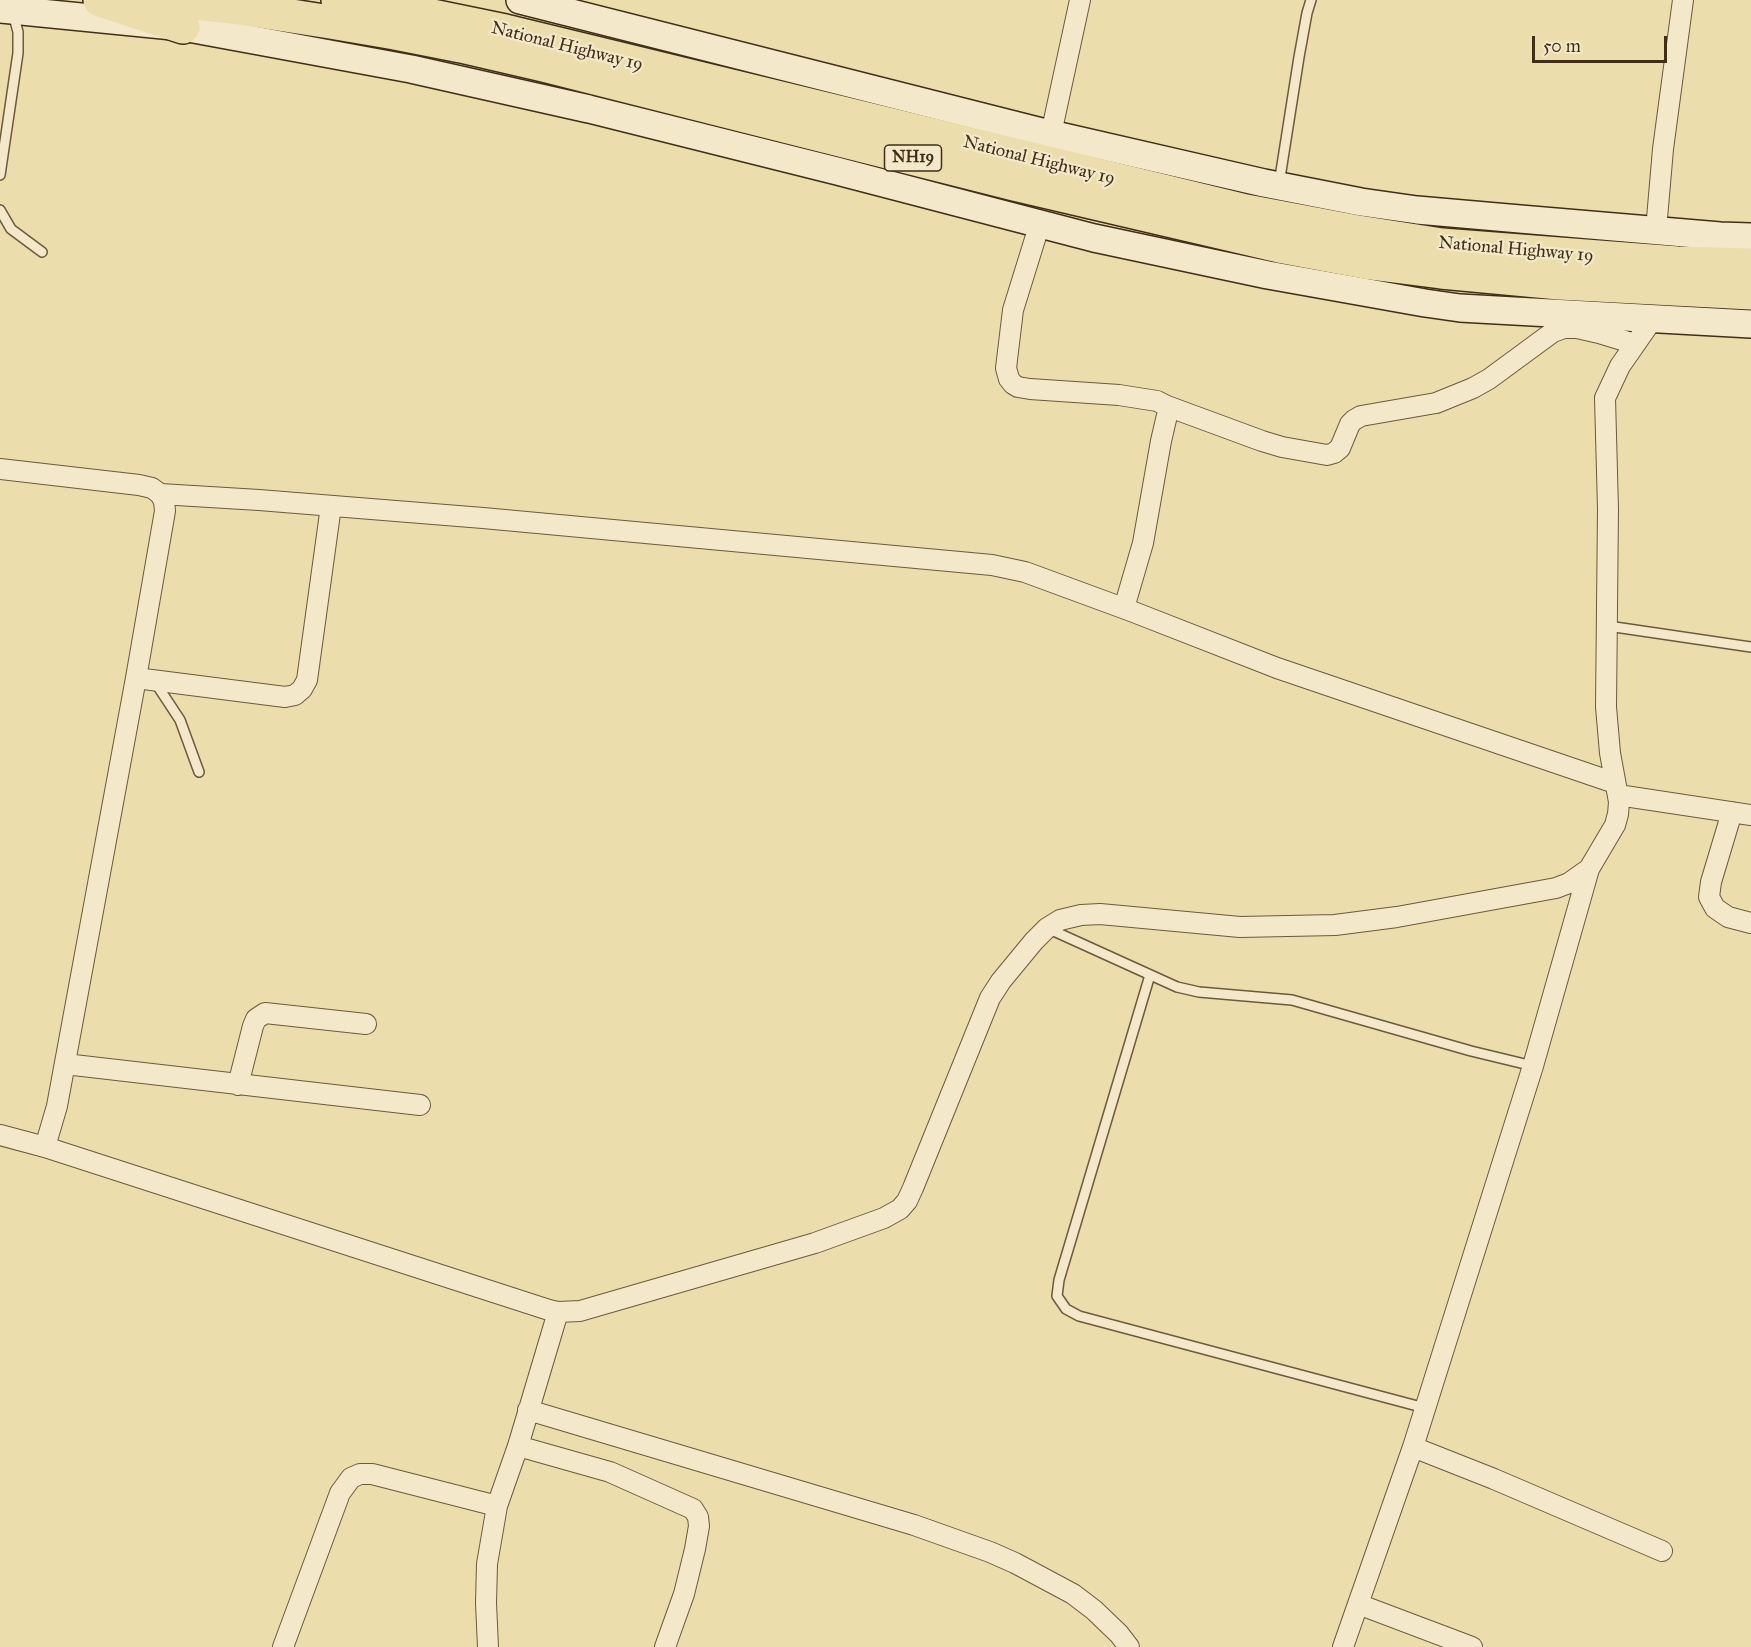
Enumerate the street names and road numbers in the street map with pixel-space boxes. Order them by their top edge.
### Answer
street label: National Highway 19 [489,18,645,76]
street label: National Highway 19 [961,132,1117,190]
road number: NH19 [884,145,942,171]
street label: National Highway 19 [1437,232,1595,268]

